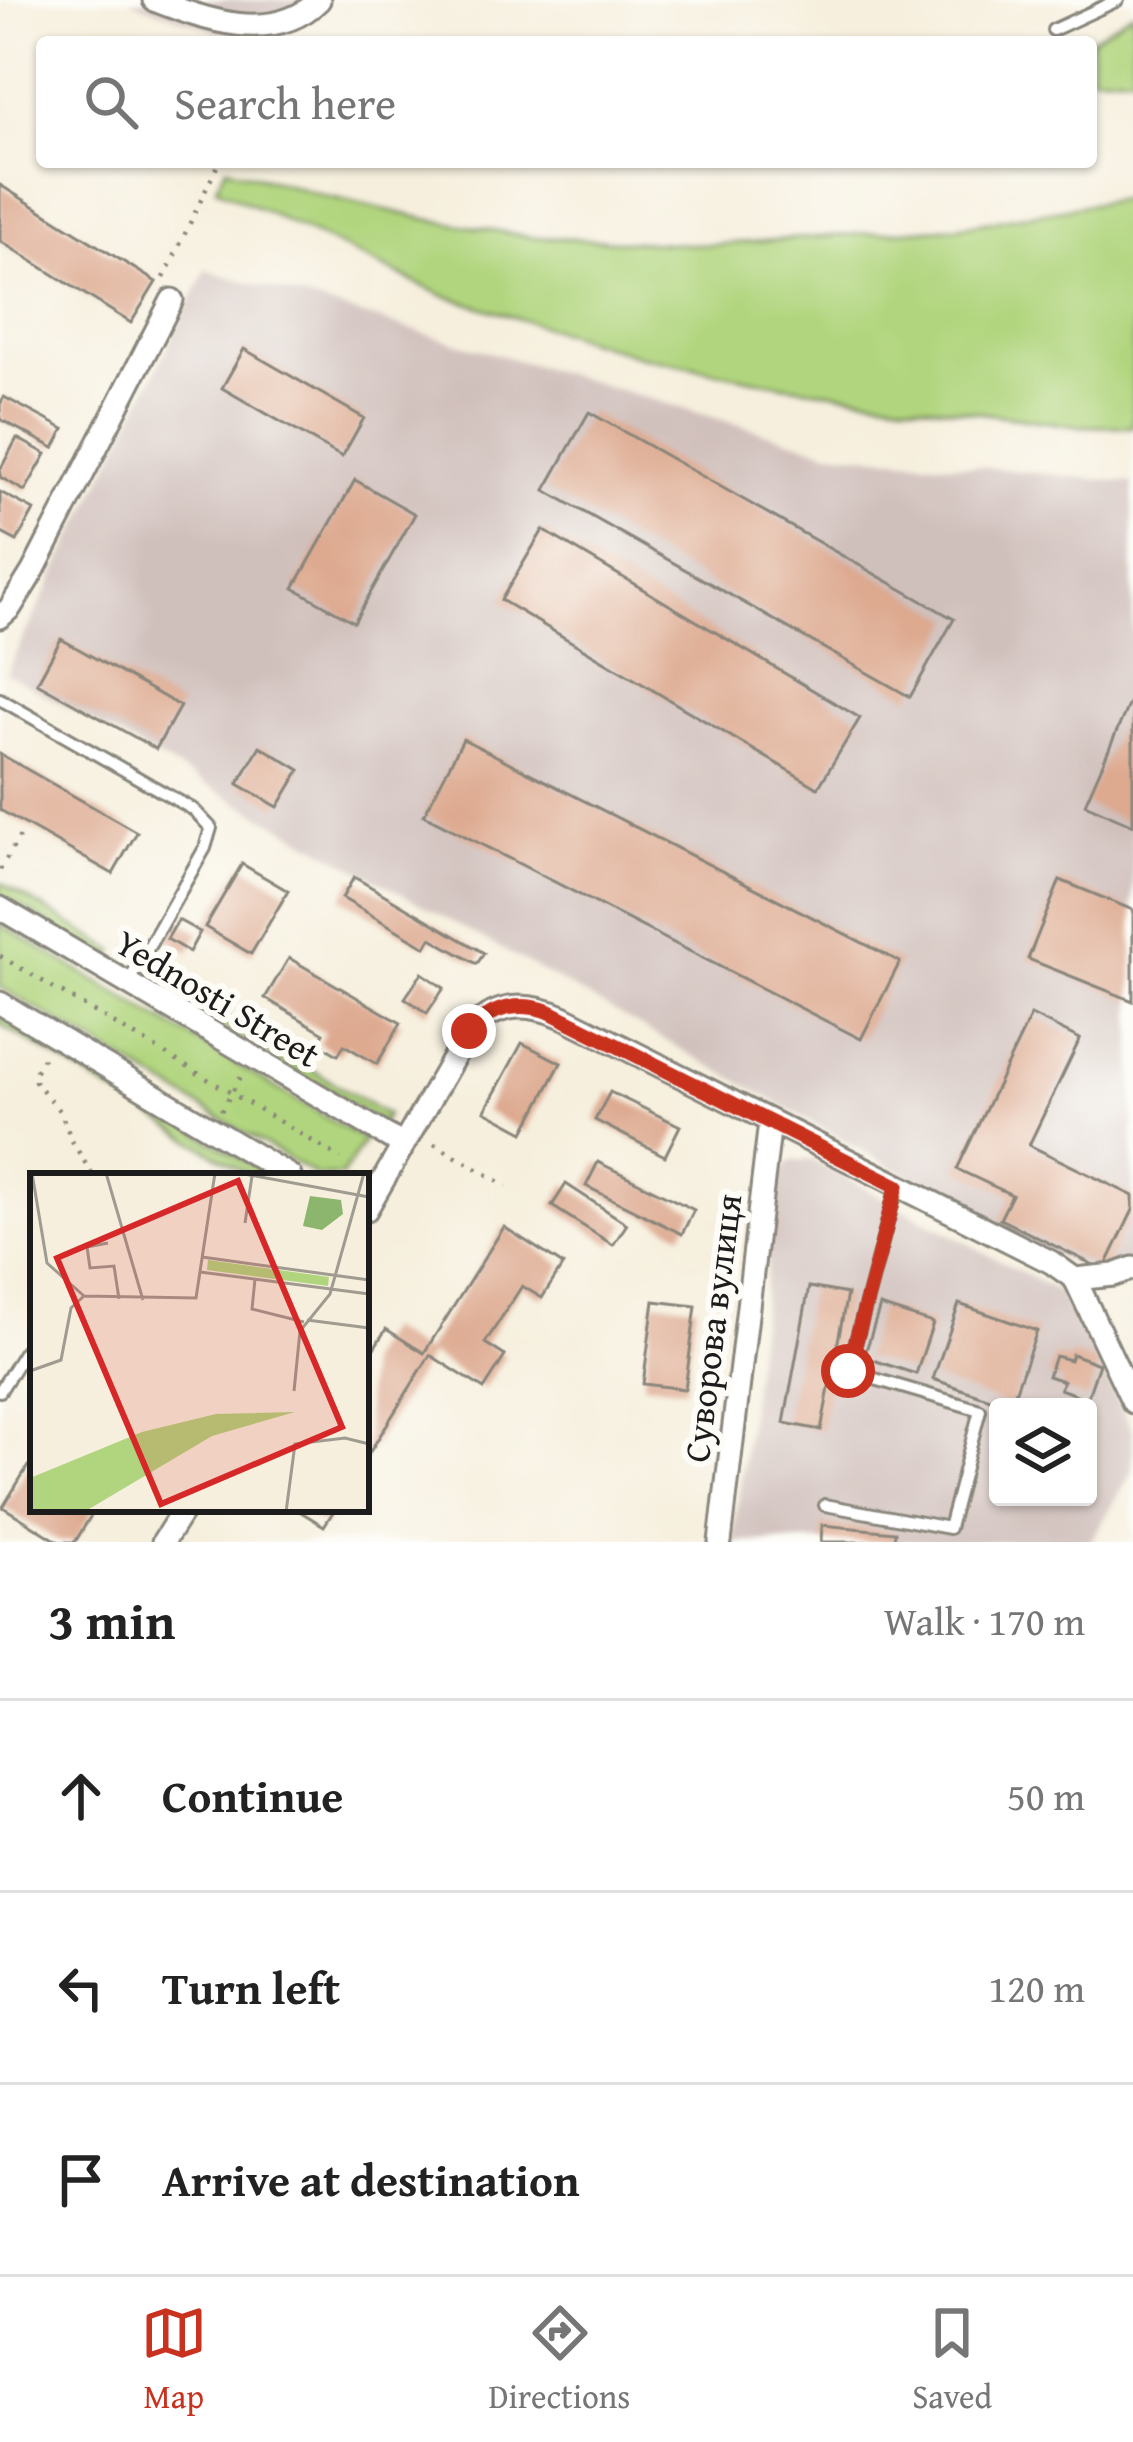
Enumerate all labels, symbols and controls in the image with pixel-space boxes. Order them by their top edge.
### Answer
search box [36,36,1097,168]
icon: search [78,69,144,135]
text: Search here [174,70,396,135]
street label: Yednosti Street [106,916,331,1080]
route end [442,1004,496,1058]
inset map [30,1173,369,1512]
street label: Суворова вулиця [669,1191,754,1465]
route start [821,1344,875,1398]
map controls [989,1398,1097,1506]
button: layers [989,1398,1097,1506]
text: 3 min [48,1583,175,1658]
text: Walk · 170 m [884,1592,1085,1649]
icon: ahead [48,1763,114,1829]
text: Continue [162,1763,343,1828]
text: 50 m [1007,1767,1085,1824]
icon: left [48,1955,114,2021]
text: Turn left [162,1955,340,2020]
text: 120 m [988,1959,1085,2016]
icon: arrive [48,2147,114,2213]
text: Arrive at destination [162,2147,580,2212]
tab: Map [141,2300,207,2420]
tab: Directions [489,2300,630,2420]
tab: Saved [912,2300,992,2420]

